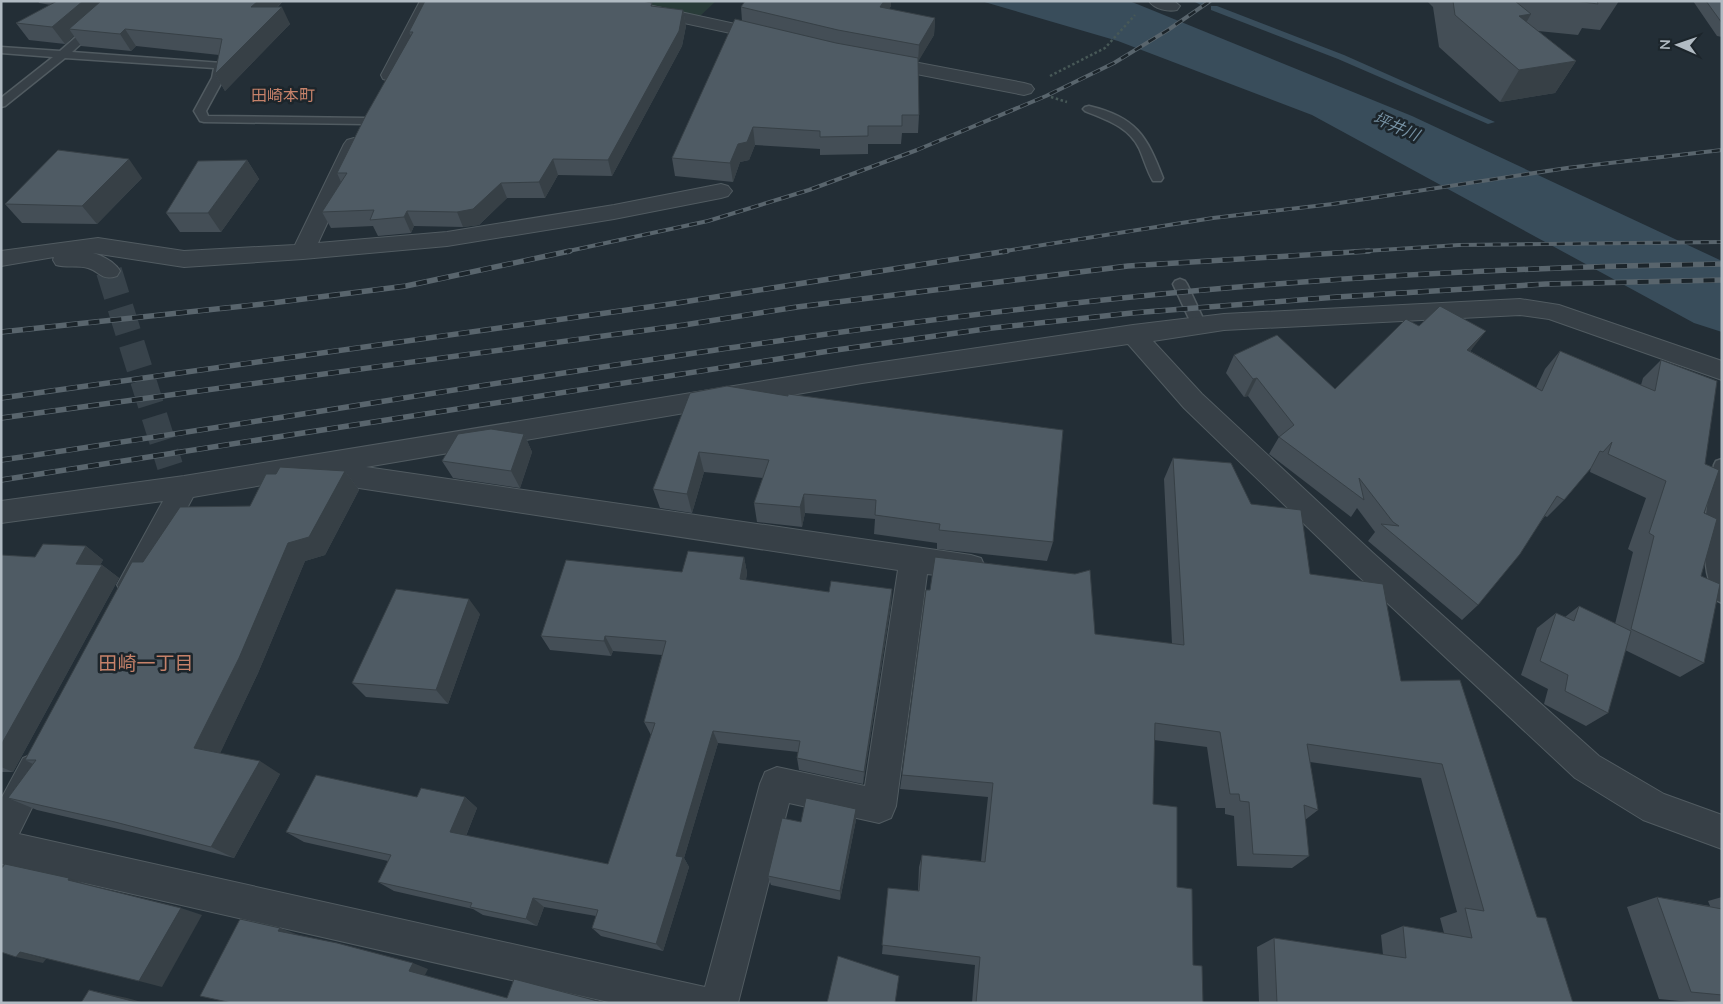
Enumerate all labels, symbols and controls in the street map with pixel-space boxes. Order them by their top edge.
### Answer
north arrow [1653,20,1703,70]
text: N [1656,39,1675,50]
district label: 田崎本町 [251,85,315,107]
water label: 坪井川 [1370,107,1424,147]
district label: 田崎一丁目 [98,651,194,677]

